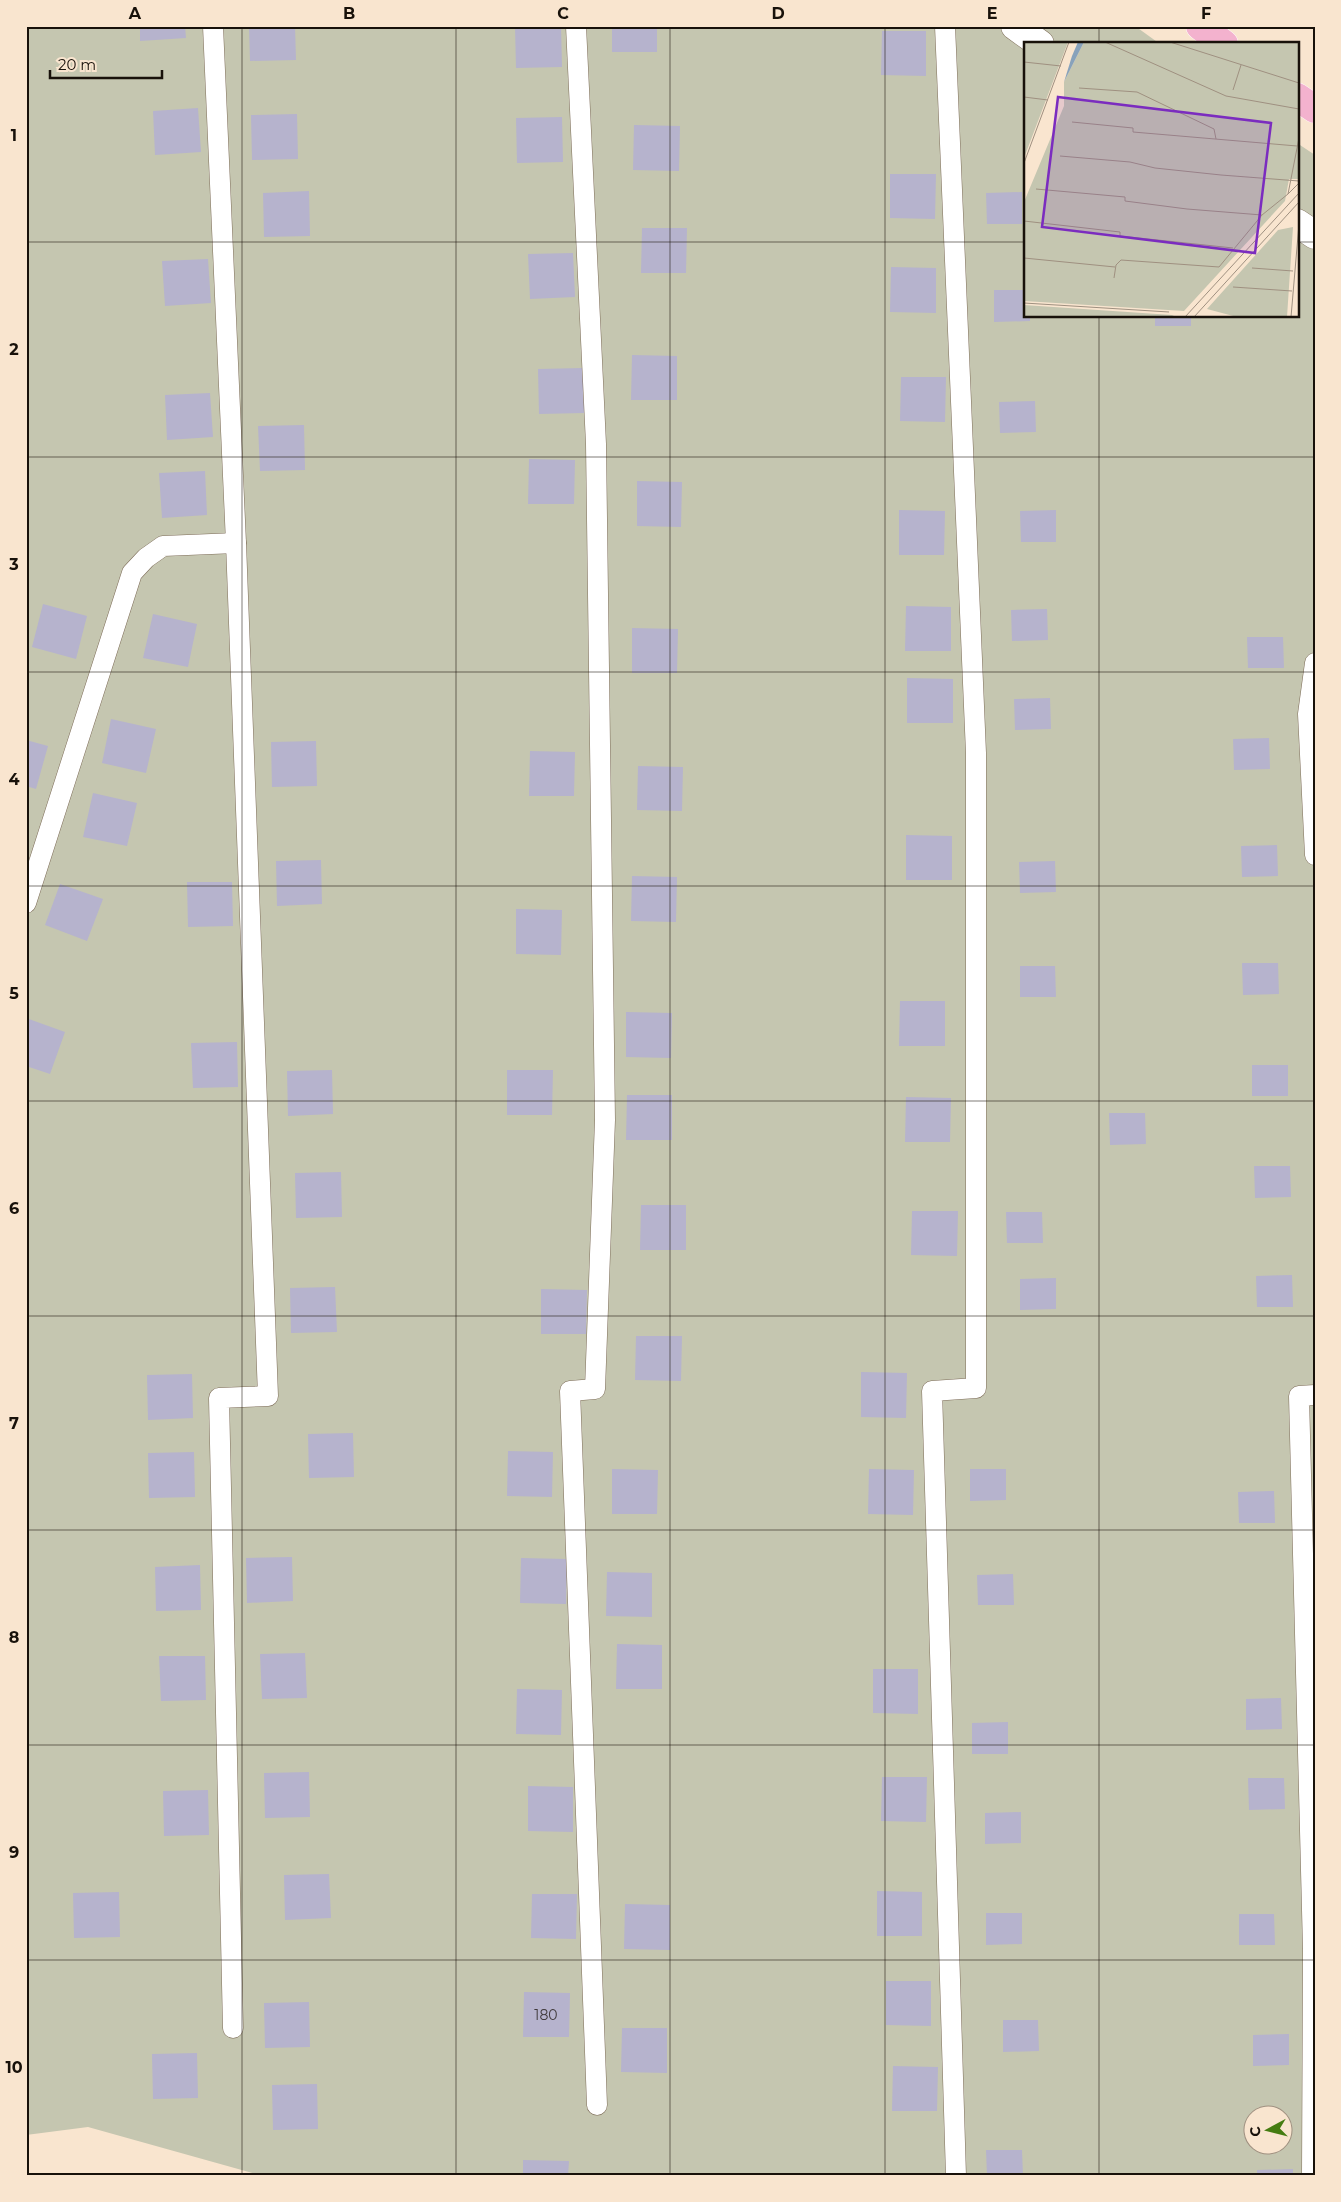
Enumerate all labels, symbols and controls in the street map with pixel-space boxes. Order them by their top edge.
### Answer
text: A [128,4,142,23]
text: B [343,4,355,23]
text: C [557,4,569,23]
text: D [771,4,785,23]
text: E [987,4,997,23]
text: F [1201,4,1211,23]
inset map [1024,42,1298,318]
scale bar [50,48,162,80]
text: 20 m [58,55,96,74]
text: 1 [11,126,17,145]
text: 2 [9,340,19,359]
text: 3 [8,555,19,574]
text: 4 [8,770,20,789]
text: 5 [9,984,19,1003]
text: 6 [9,1199,19,1218]
text: 7 [9,1414,19,1433]
text: 8 [9,1628,19,1647]
text: 9 [9,1843,19,1862]
house number: 180 [534,2006,558,2024]
text: 10 [5,2058,23,2077]
north arrow [1244,2104,1294,2154]
text: С [1246,2125,1265,2138]

